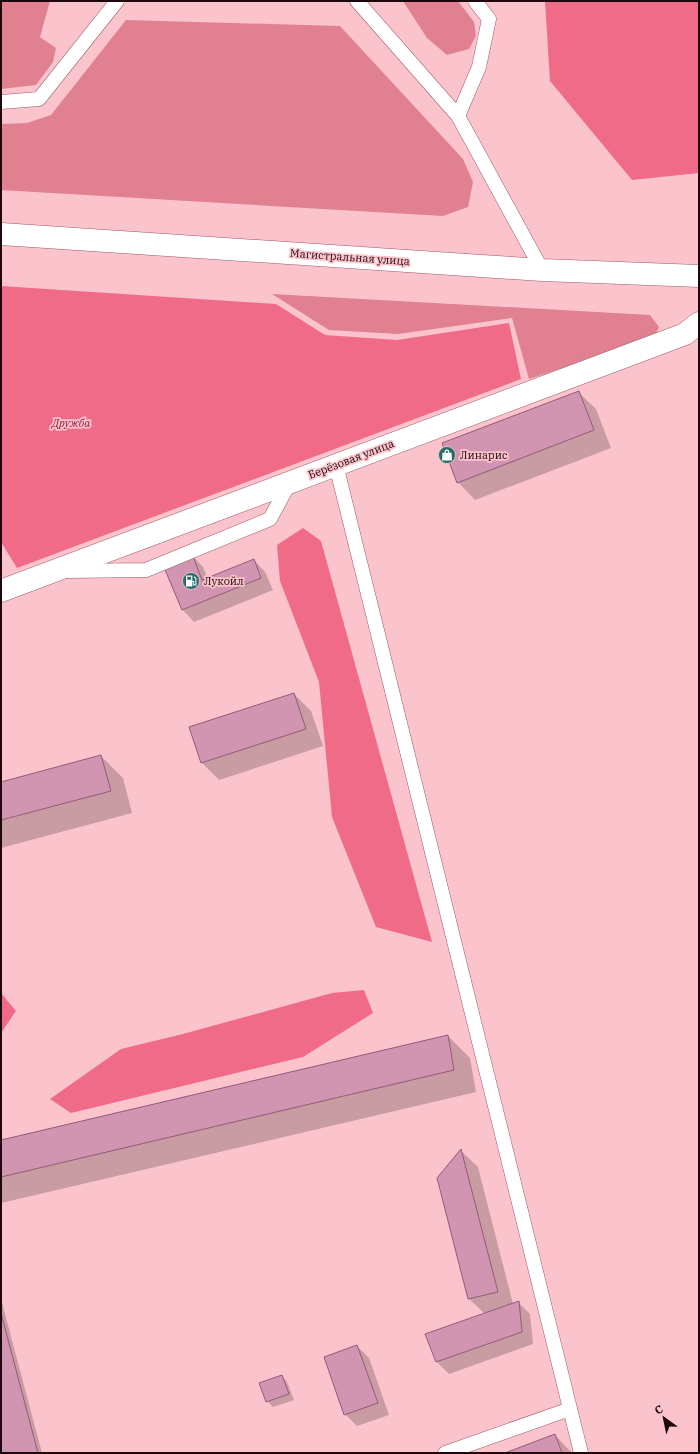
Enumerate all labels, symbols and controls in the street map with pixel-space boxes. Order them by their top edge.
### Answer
street label: Магистральная улица [290,246,410,268]
park label: Дружба [51,416,90,430]
street label: Берёзовая улица [306,436,396,482]
shop icon: Линарис [437,445,457,465]
place label: Линарис [460,448,508,462]
fuel station icon: Лукойл [181,571,201,591]
place label: Лукойл [204,574,244,588]
north arrow [644,1398,684,1438]
text: С [652,1402,665,1417]

